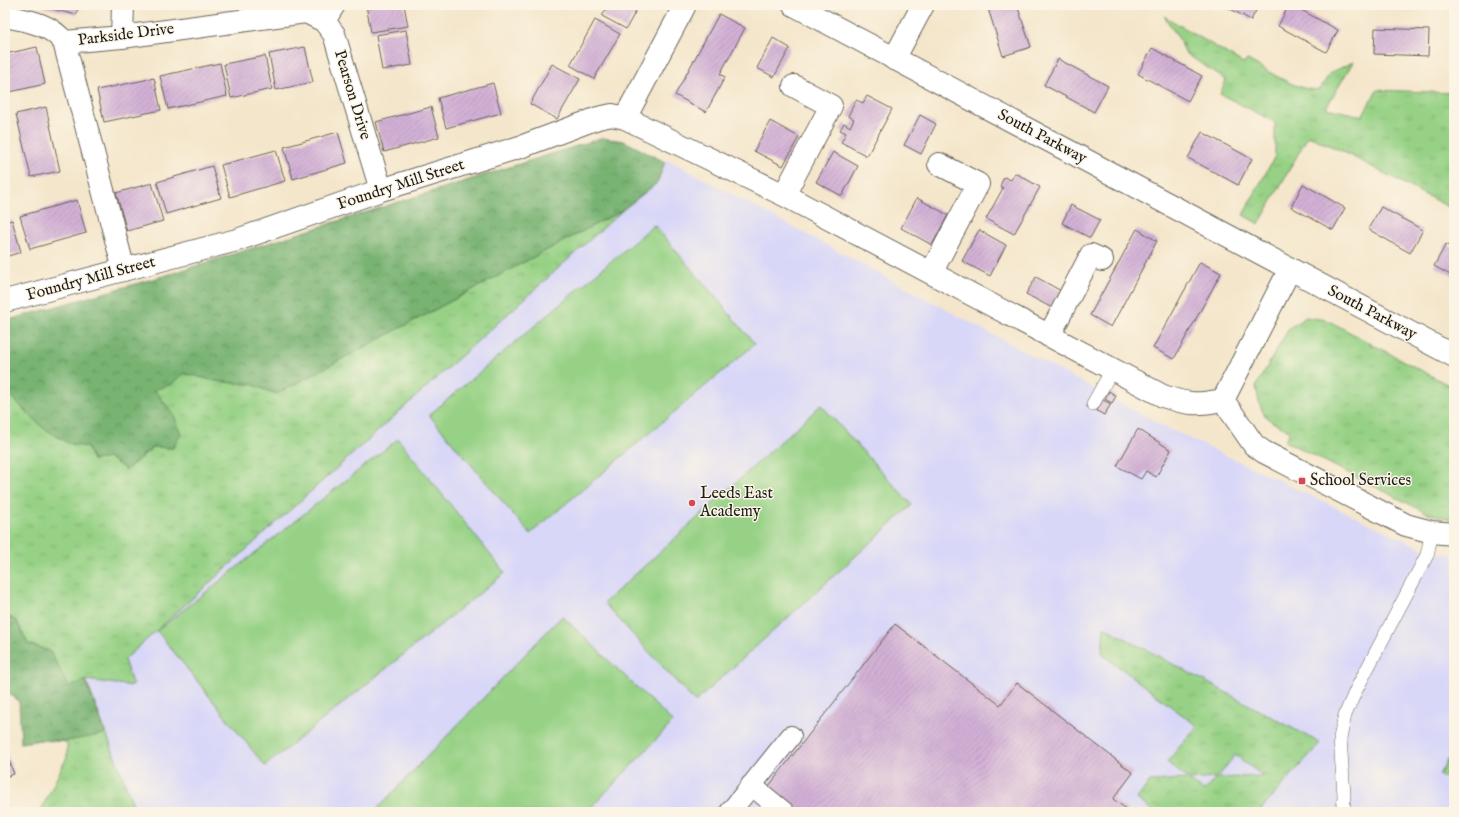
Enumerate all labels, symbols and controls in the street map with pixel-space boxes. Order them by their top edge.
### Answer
street label: Parkside Drive [77,19,175,51]
street label: Pearson Drive [329,48,375,142]
street label: South Parkway [994,105,1090,169]
street label: Foundry Mill Street [335,155,468,215]
street label: Foundry Mill Street [24,252,158,306]
street label: South Parkway [1324,281,1420,345]
place label: School Services [1310,471,1412,491]
marker: School Services [1297,476,1307,486]
place label: Leeds East Academy [699,484,773,522]
marker: Leeds East Academy [687,498,697,508]

